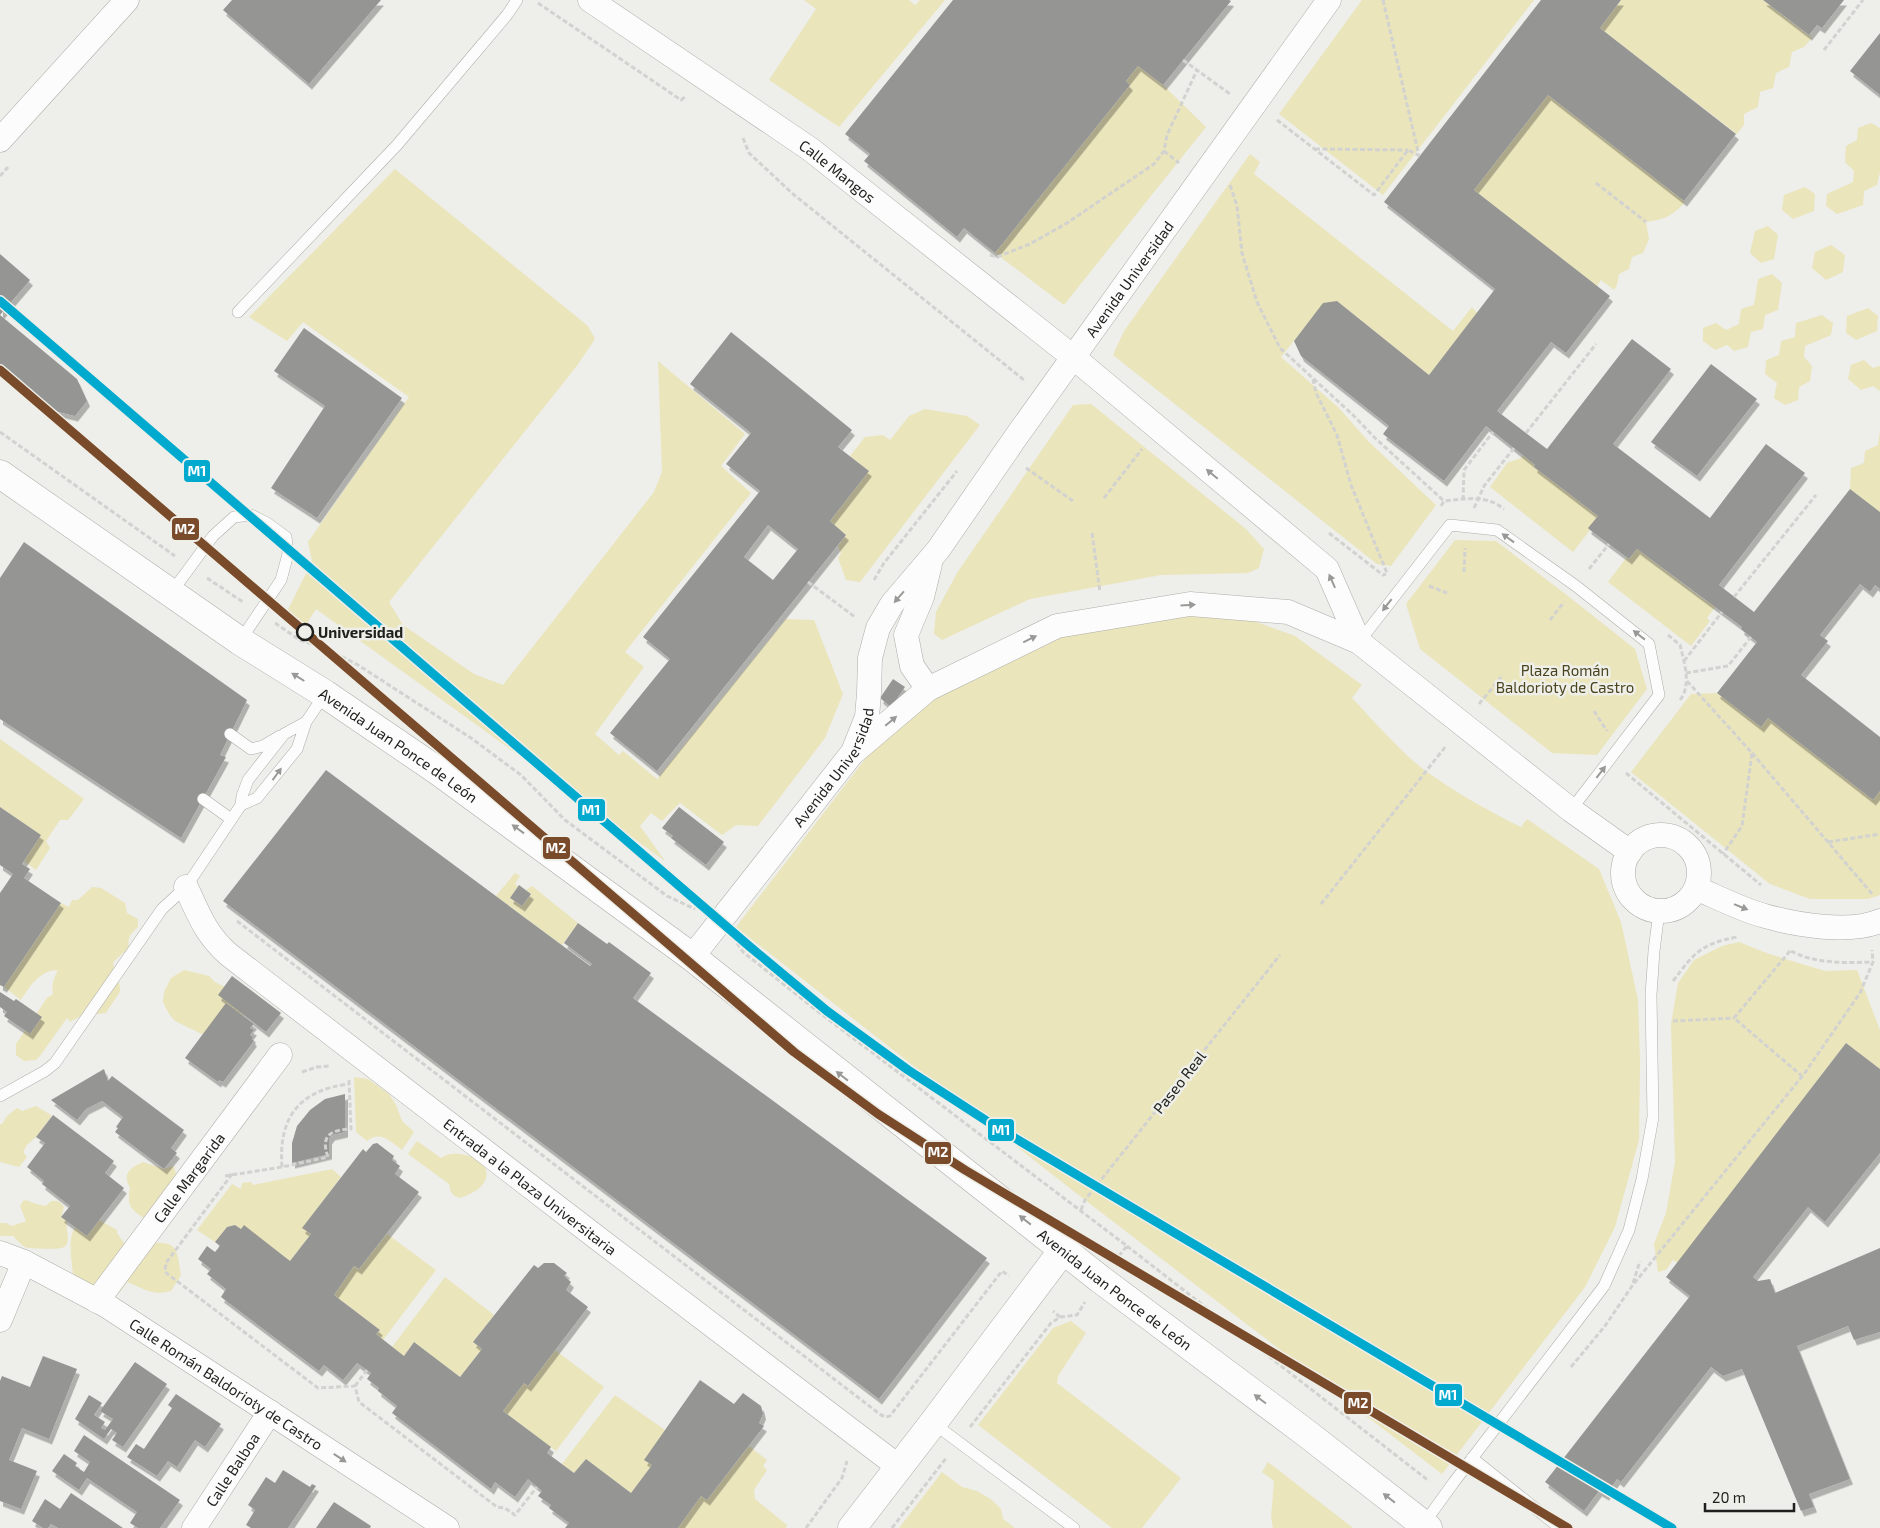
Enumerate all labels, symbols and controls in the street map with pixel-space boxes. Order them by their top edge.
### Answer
street label: Calle Mangos [796,136,879,206]
street label: Avenida Universidad [1081,217,1177,341]
line badge: M1 [183,459,211,483]
text: M1 [188,462,206,479]
one-way arrow [1206,468,1219,479]
line badge: M2 [171,517,200,541]
text: M2 [175,520,195,537]
one-way arrow [1501,533,1515,543]
one-way arrow [1327,574,1335,588]
one-way arrow [893,590,905,602]
one-way arrow [1382,598,1393,611]
one-way arrow [1180,601,1196,609]
marker: Universidad [296,623,314,641]
place label: Universidad [318,623,403,641]
one-way arrow [1632,630,1645,641]
one-way arrow [1023,635,1037,643]
park label: Plaza Román Baldorioty de Castro [1496,661,1634,696]
one-way arrow [291,672,305,682]
street label: Avenida Juan Ponce de León [316,684,481,806]
street label: Avenida Universidad [789,707,877,830]
one-way arrow [884,715,897,726]
one-way arrow [1596,765,1606,779]
one-way arrow [272,767,282,781]
line badge: M1 [577,798,606,822]
text: M1 [582,801,600,818]
one-way arrow [511,824,525,834]
line badge: M2 [542,836,571,860]
text: M2 [546,839,566,856]
one-way arrow [1734,904,1749,911]
street label: Paseo Real [1149,1047,1209,1117]
one-way arrow [836,1070,849,1081]
street label: Entrada a la Plaza Universitaria [440,1114,620,1259]
line badge: M1 [987,1118,1015,1142]
text: M1 [992,1121,1010,1138]
street label: Calle Margarida [150,1129,228,1226]
line badge: M2 [924,1141,952,1165]
text: M2 [928,1143,948,1160]
one-way arrow [1018,1215,1031,1225]
street label: Avenida Juan Ponce de León [1034,1225,1196,1354]
street label: Calle Román Baldorioty de Castro [126,1314,326,1453]
line badge: M1 [1434,1383,1463,1407]
text: M1 [1439,1386,1457,1403]
line badge: M2 [1343,1391,1372,1415]
one-way arrow [1253,1394,1267,1404]
text: M2 [1348,1394,1368,1411]
street label: Calle Balboa [202,1429,263,1510]
one-way arrow [333,1453,347,1463]
scale bar [1705,1480,1794,1512]
text: 20 m [1712,1488,1746,1506]
one-way arrow [1382,1493,1396,1503]

